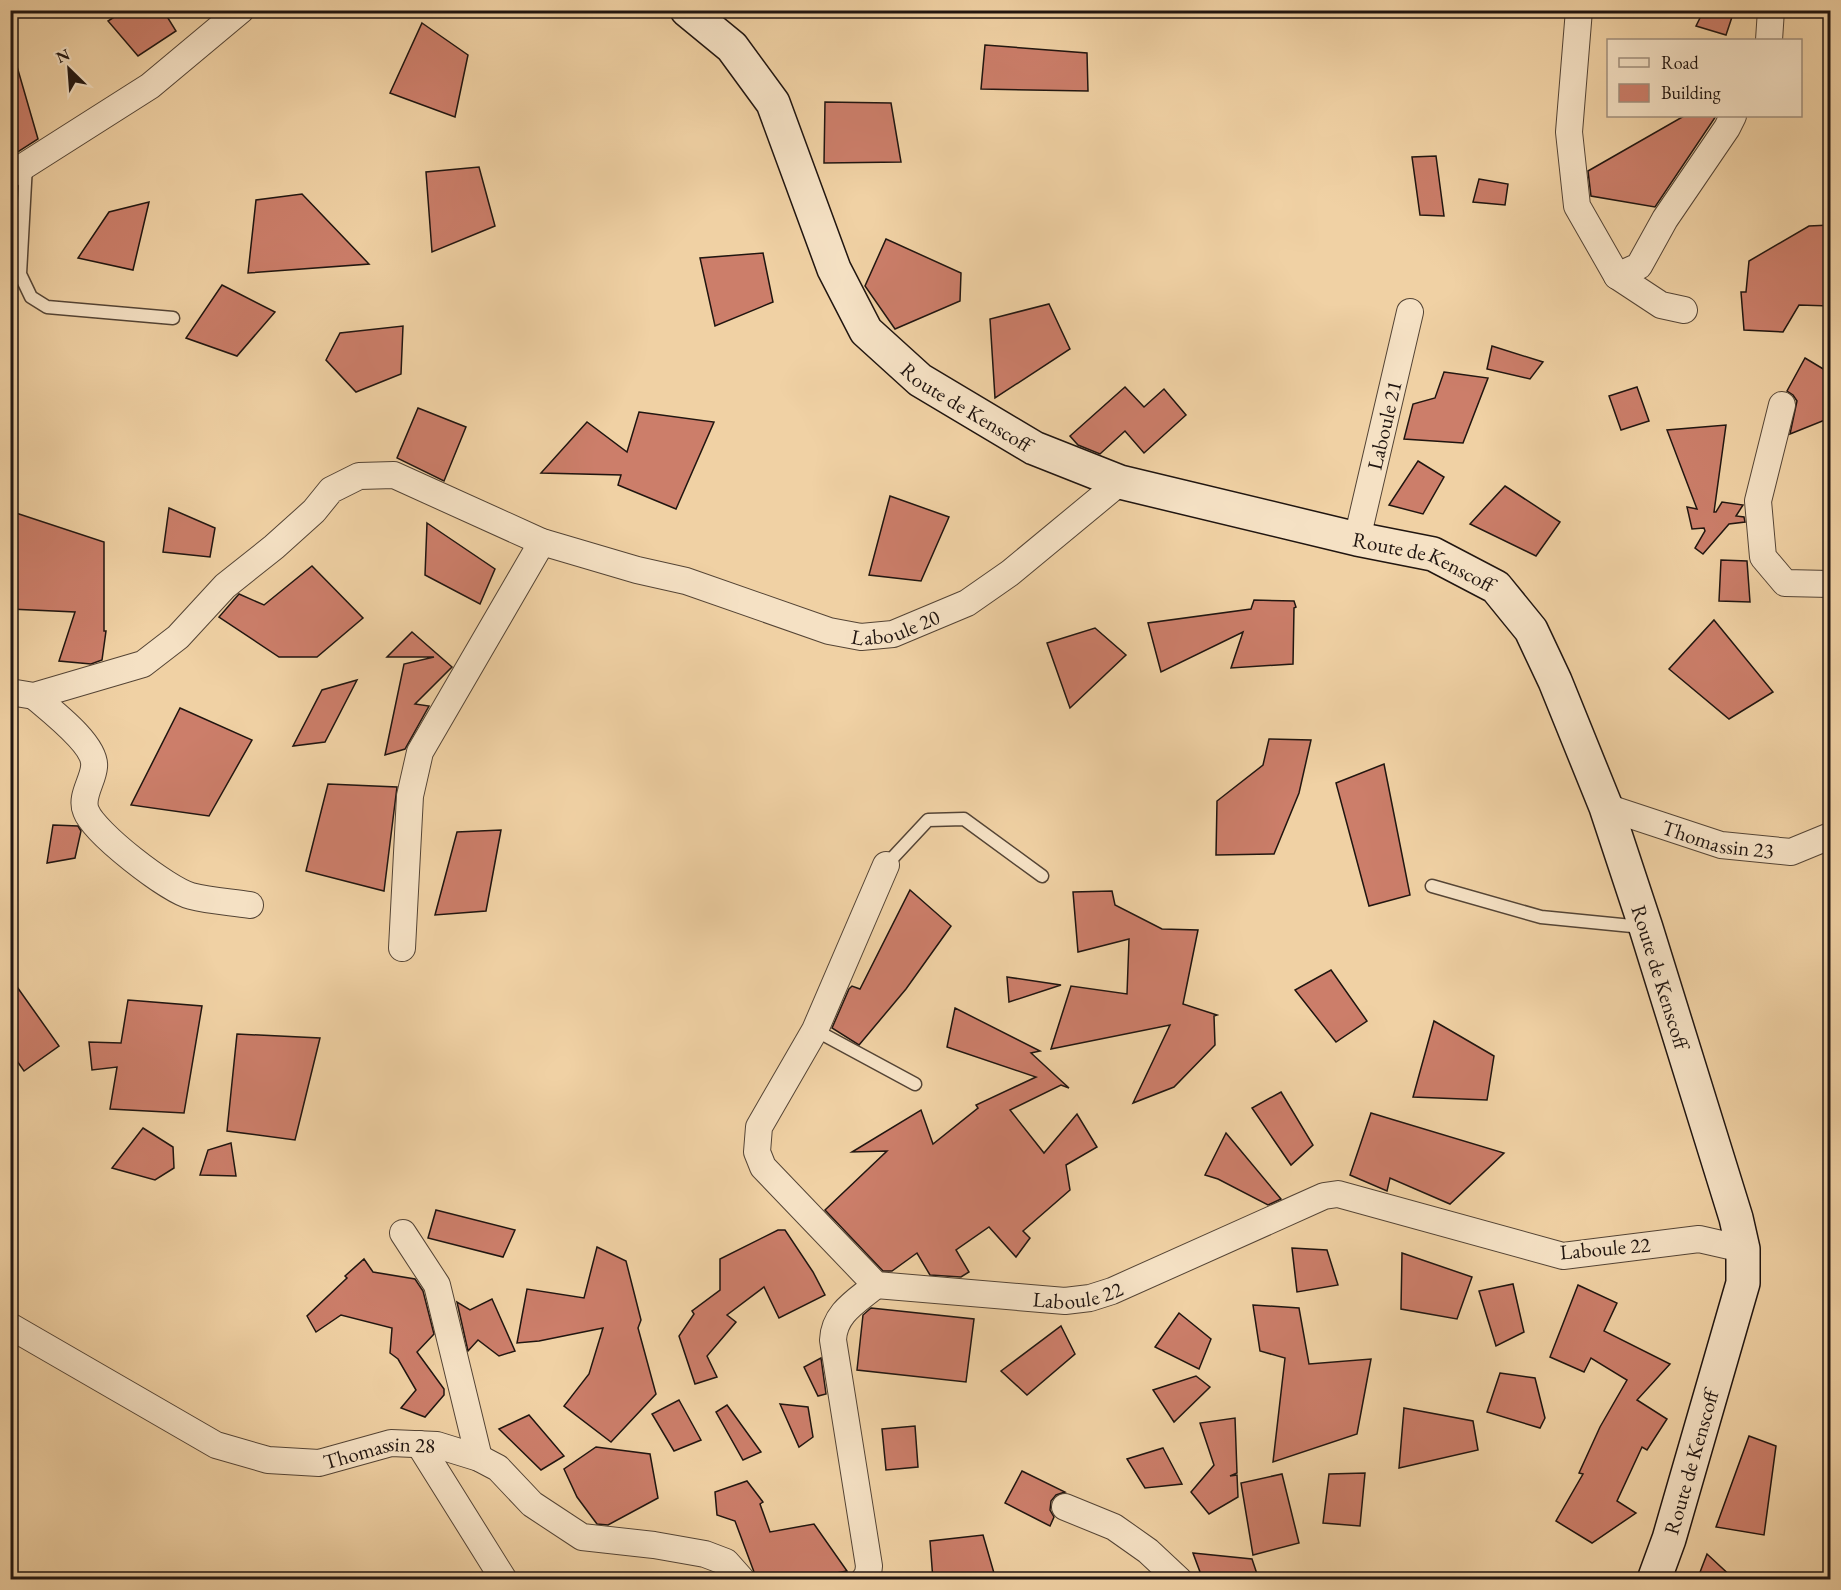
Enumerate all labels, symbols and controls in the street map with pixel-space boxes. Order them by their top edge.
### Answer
north arrow [39,39,99,99]
legend [1607,39,1802,117]
text: N [53,44,73,68]
text: Road [1661,51,1700,74]
text: Building [1661,81,1721,104]
street label: Route de Kenscoff [895,356,1040,459]
street label: Laboule 21 [1360,378,1407,472]
street label: Route de Kenscoff [1350,525,1502,599]
street label: Laboule 20 [849,603,944,651]
street label: Thomassin 23 [1659,813,1775,864]
street label: Route de Kenscoff [1626,901,1697,1055]
street label: Laboule 22 [1559,1231,1651,1265]
street label: Laboule 22 [1032,1275,1127,1314]
street label: Route de Kenscoff [1657,1384,1725,1538]
street label: Thomassin 28 [320,1429,436,1475]

